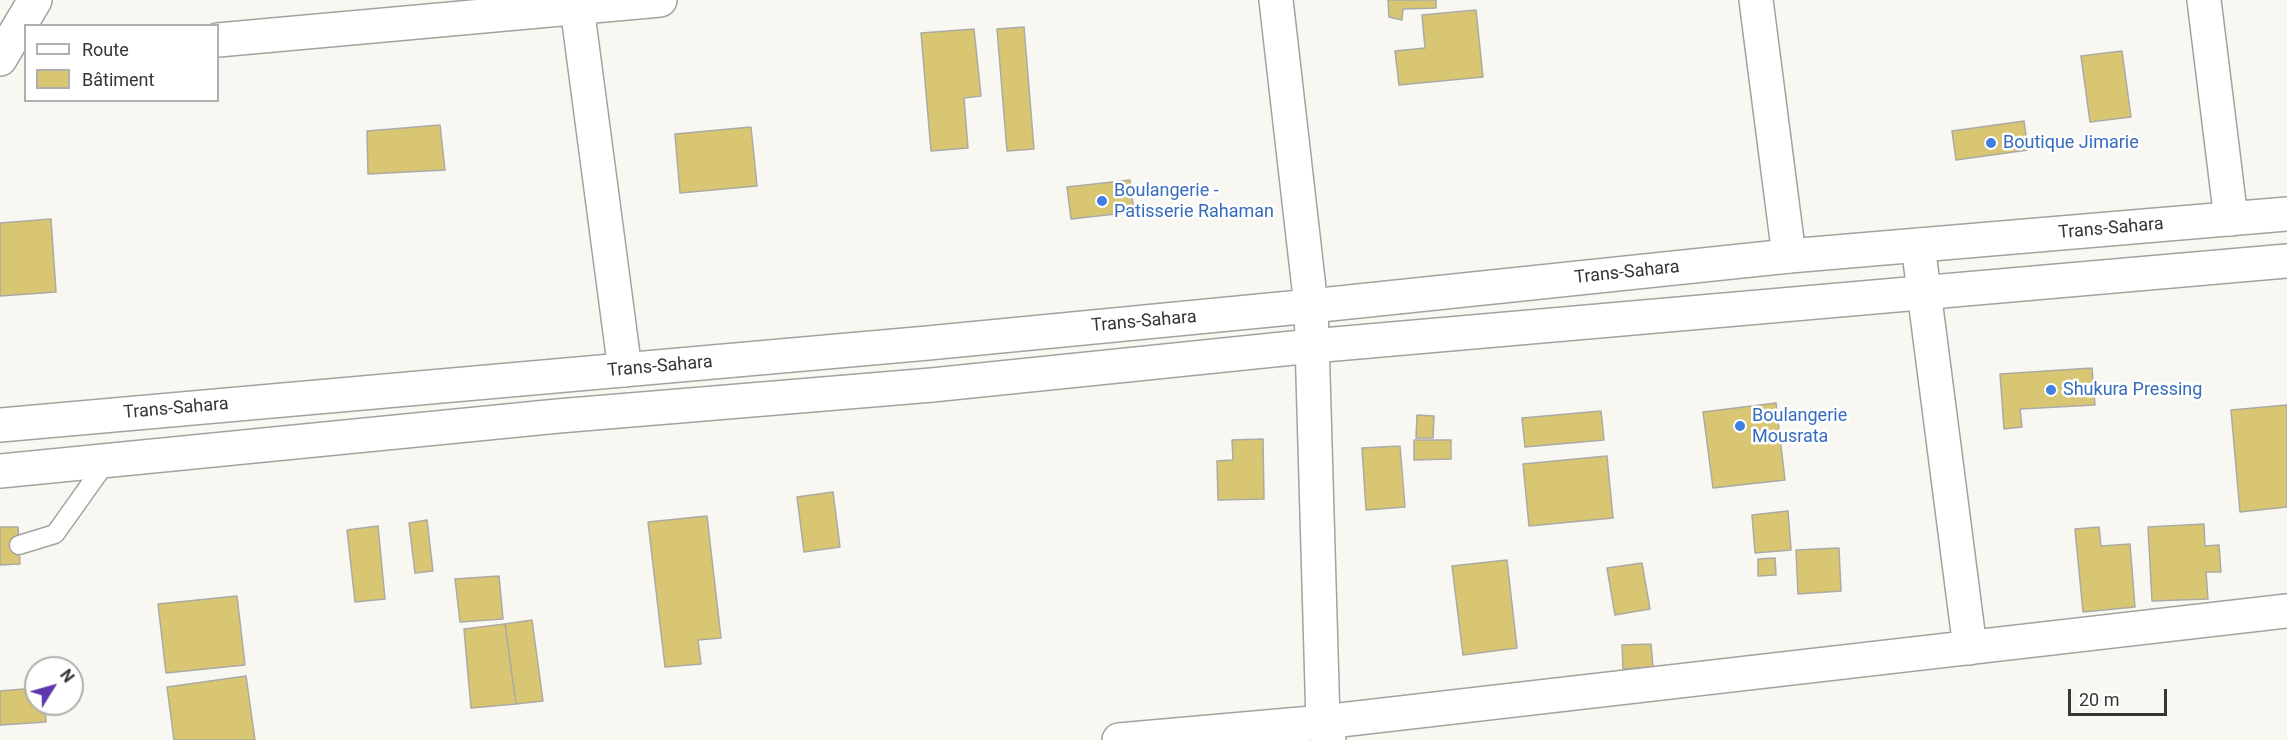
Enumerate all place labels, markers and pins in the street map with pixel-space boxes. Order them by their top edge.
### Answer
place label: Boutique Jimarie [2003,132,2139,154]
marker: Boutique Jimarie [1984,136,1998,150]
place label: Boulangerie - Patisserie Rahaman [1114,180,1274,222]
marker: Boulangerie - Patisserie Rahaman [1095,194,1109,208]
place label: Shukura Pressing [2063,379,2202,401]
marker: Shukura Pressing [2044,383,2058,397]
place label: Boulangerie Mousrata [1752,405,1847,448]
marker: Boulangerie Mousrata [1733,419,1747,433]

